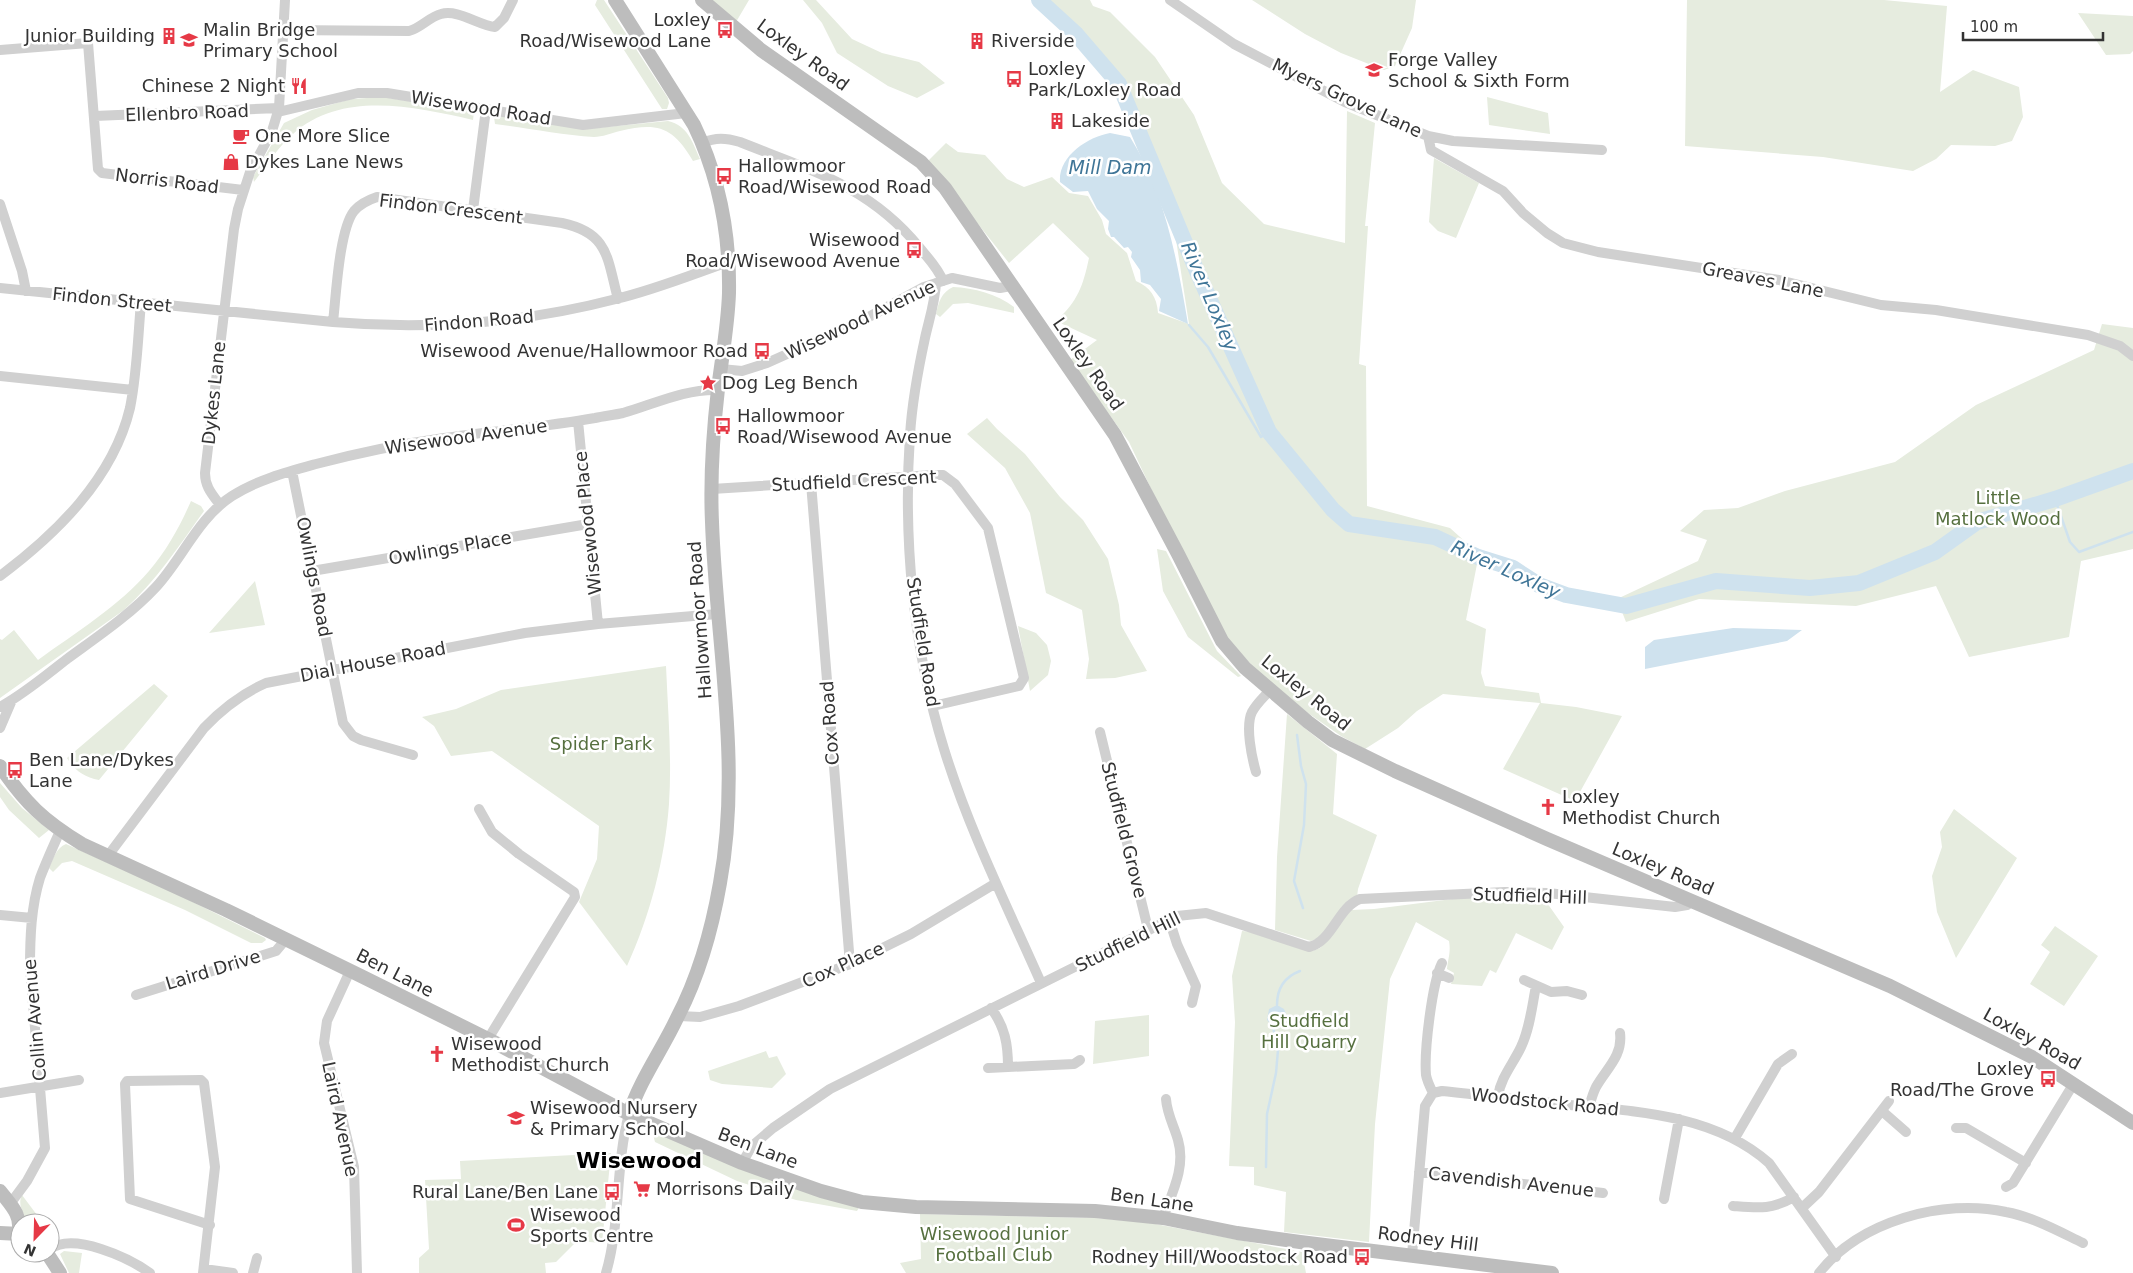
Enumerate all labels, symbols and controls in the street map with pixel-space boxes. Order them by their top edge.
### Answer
place label: Loxley Road/Wisewood Lane [519,9,711,51]
scale bar [1963,10,2103,42]
street label: Loxley Road [753,14,853,95]
text: 100 m [1970,18,2018,36]
place label: Malin Bridge Primary School [203,19,338,61]
bus stop icon: Loxley Road/Wisewood Lane [715,20,735,40]
place label: Junior Building [24,25,155,46]
building icon: Junior Building [159,26,179,46]
school or university icon: Malin Bridge Primary School [179,30,199,50]
place label: Riverside [991,30,1075,51]
building icon: Riverside [967,31,987,51]
place label: Forge Valley School & Sixth Form [1388,49,1570,91]
street label: Myers Grove Lane [1269,54,1425,141]
place label: Loxley Park/Loxley Road [1028,58,1181,100]
school or university icon: Forge Valley School & Sixth Form [1364,60,1384,80]
bus stop icon: Loxley Park/Loxley Road [1004,69,1024,89]
place label: Chinese 2 Night [142,75,285,96]
restaurant icon: Chinese 2 Night [289,76,309,96]
street label: Wisewood Road [409,86,553,129]
street label: Ellenbro Road [125,100,249,125]
place label: Lakeside [1071,110,1150,131]
building icon: Lakeside [1047,111,1067,131]
place label: One More Slice [255,125,390,146]
cafe icon: One More Slice [231,126,251,146]
place label: Dykes Lane News [245,151,403,172]
shop icon: Dykes Lane News [221,152,241,172]
place label: Hallowmoor Road/Wisewood Road [738,155,931,197]
water label: Mill Dam [1068,156,1152,178]
street label: Norris Road [114,164,220,197]
bus stop icon: Hallowmoor Road/Wisewood Road [714,166,734,186]
street label: Findon Crescent [378,189,524,228]
place label: Wisewood Road/Wisewood Avenue [685,229,900,271]
water label: River Loxley [1177,238,1243,355]
bus stop icon: Wisewood Road/Wisewood Avenue [904,240,924,260]
street label: Greaves Lane [1701,257,1826,302]
street label: Wisewood Avenue [781,275,938,364]
street label: Findon Street [51,283,173,316]
street label: Findon Road [423,305,535,336]
street label: Loxley Road [1049,313,1128,414]
street label: Dykes Lane [198,340,229,446]
place label: Wisewood Avenue/Hallowmoor Road [420,340,748,361]
bus stop icon: Wisewood Avenue/Hallowmoor Road [752,341,772,361]
place label: Dog Leg Bench [722,372,858,393]
place icon: Dog Leg Bench [698,373,718,393]
place label: Hallowmoor Road/Wisewood Avenue [737,405,952,447]
street label: Wisewood Avenue [383,415,548,458]
bus stop icon: Hallowmoor Road/Wisewood Avenue [713,416,733,436]
street label: Wisewood Place [570,450,606,596]
street label: Studfield Crescent [771,466,937,495]
park label: Little Matlock Wood [1935,487,2061,529]
street label: Owlings Road [293,515,336,639]
street label: Owlings Place [387,526,513,569]
water label: River Loxley [1448,535,1565,603]
street label: Hallowmoor Road [684,540,715,700]
street label: Studfield Road [903,576,944,708]
street label: Dial House Road [298,637,448,686]
street label: Loxley Road [1258,650,1355,735]
street label: Cox Road [816,680,843,766]
park label: Spider Park [550,733,653,754]
place label: Ben Lane/Dykes Lane [29,749,174,791]
bus stop icon: Ben Lane/Dykes Lane [5,760,25,780]
street label: Studfield Grove [1097,760,1152,900]
place label: Loxley Methodist Church [1562,786,1720,828]
church icon: Loxley Methodist Church [1538,797,1558,817]
street label: Loxley Road [1609,838,1717,899]
street label: Studfield Hill [1472,883,1588,908]
street label: Studfield Hill [1072,907,1184,976]
street label: Cox Place [799,937,887,992]
street label: Ben Lane [353,944,437,1001]
street label: Laird Drive [163,945,263,994]
street label: Collin Avenue [19,958,50,1082]
street label: Loxley Road [1980,1003,2085,1074]
park label: Studfield Hill Quarry [1261,1010,1357,1052]
place label: Wisewood Methodist Church [451,1033,609,1075]
church icon: Wisewood Methodist Church [427,1044,447,1064]
place label: Loxley Road/The Grove [1890,1058,2034,1100]
street label: Laird Avenue [318,1059,363,1178]
bus stop icon: Loxley Road/The Grove [2038,1069,2058,1089]
street label: Woodstock Road [1470,1083,1620,1120]
place label: Wisewood Nursery & Primary School [530,1097,698,1139]
school or university icon: Wisewood Nursery & Primary School [506,1108,526,1128]
street label: Ben Lane [715,1123,801,1172]
district label: Wisewood [576,1148,702,1173]
street label: Cavendish Avenue [1427,1162,1595,1201]
place label: Morrisons Daily [656,1178,795,1199]
supermarket icon: Morrisons Daily [632,1179,652,1199]
place label: Rural Lane/Ben Lane [412,1181,598,1202]
bus stop icon: Rural Lane/Ben Lane [602,1182,622,1202]
street label: Ben Lane [1109,1183,1195,1216]
place label: Wisewood Sports Centre [530,1204,654,1246]
north arrow [10,1213,60,1263]
sports icon: Wisewood Sports Centre [506,1215,526,1235]
street label: Rodney Hill [1376,1222,1480,1255]
park label: Wisewood Junior Football Club [920,1223,1069,1265]
text: N [21,1240,38,1260]
place label: Rodney Hill/Woodstock Road [1092,1246,1348,1267]
bus stop icon: Rodney Hill/Woodstock Road [1352,1247,1372,1267]

